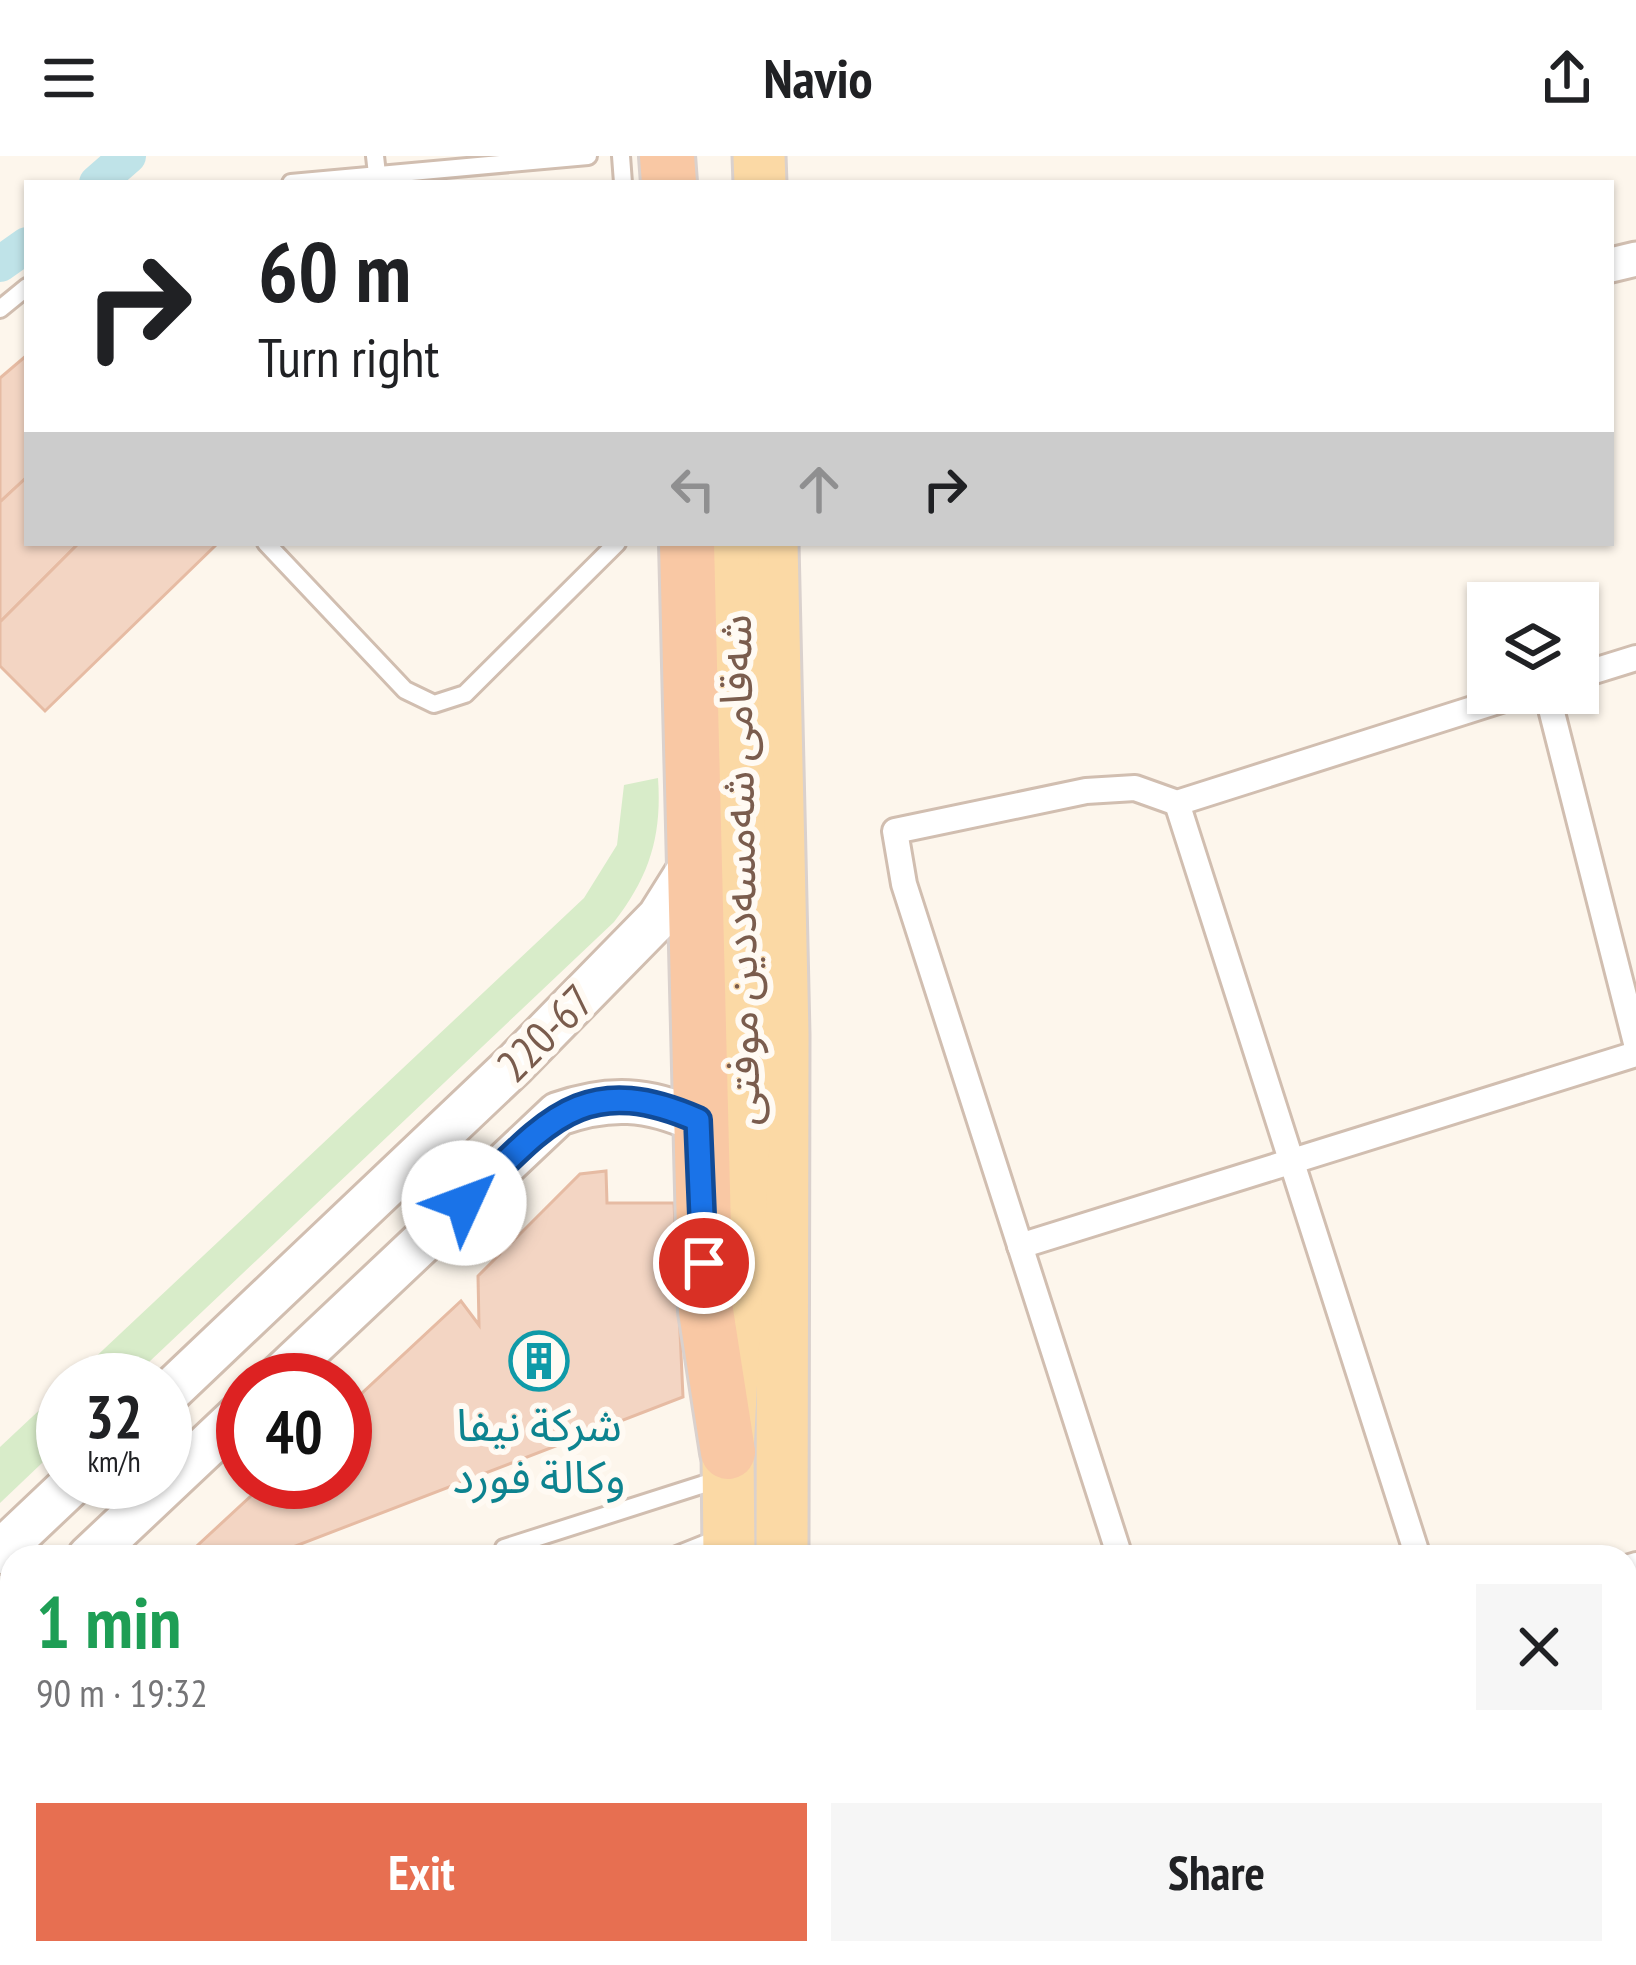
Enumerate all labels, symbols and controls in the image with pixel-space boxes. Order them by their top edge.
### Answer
text: Navio [763,43,873,113]
icon: menu [36,45,102,111]
icon: share [1534,45,1600,111]
text: 60 m [258,216,411,325]
icon: right [60,228,216,384]
text: Turn right [258,322,439,392]
icon: left [660,456,726,522]
icon: ahead [786,456,852,522]
icon: right [912,456,978,522]
map controls [1467,582,1599,714]
button: layers [1467,582,1599,714]
street label: شەقامی شەمسەددین موفتی [705,614,771,1126]
street label: 220-67 [483,971,605,1093]
position arrow [401,1140,527,1266]
pin [653,1212,755,1314]
icon: arrive [671,1230,737,1296]
building icon: شركة نيفا وكالة فورد [508,1330,570,1392]
speed limit sign: 40 [216,1353,372,1509]
text: 32 [85,1377,143,1455]
place label: شركة نيفا وكالة فورد [453,1395,625,1505]
text: km/h [87,1441,141,1480]
text: 1 min [36,1575,181,1668]
button: close [1476,1584,1602,1710]
text: 90 m · 19:32 [36,1667,208,1718]
button: Exit [36,1803,807,1941]
button: Share [831,1803,1602,1941]

